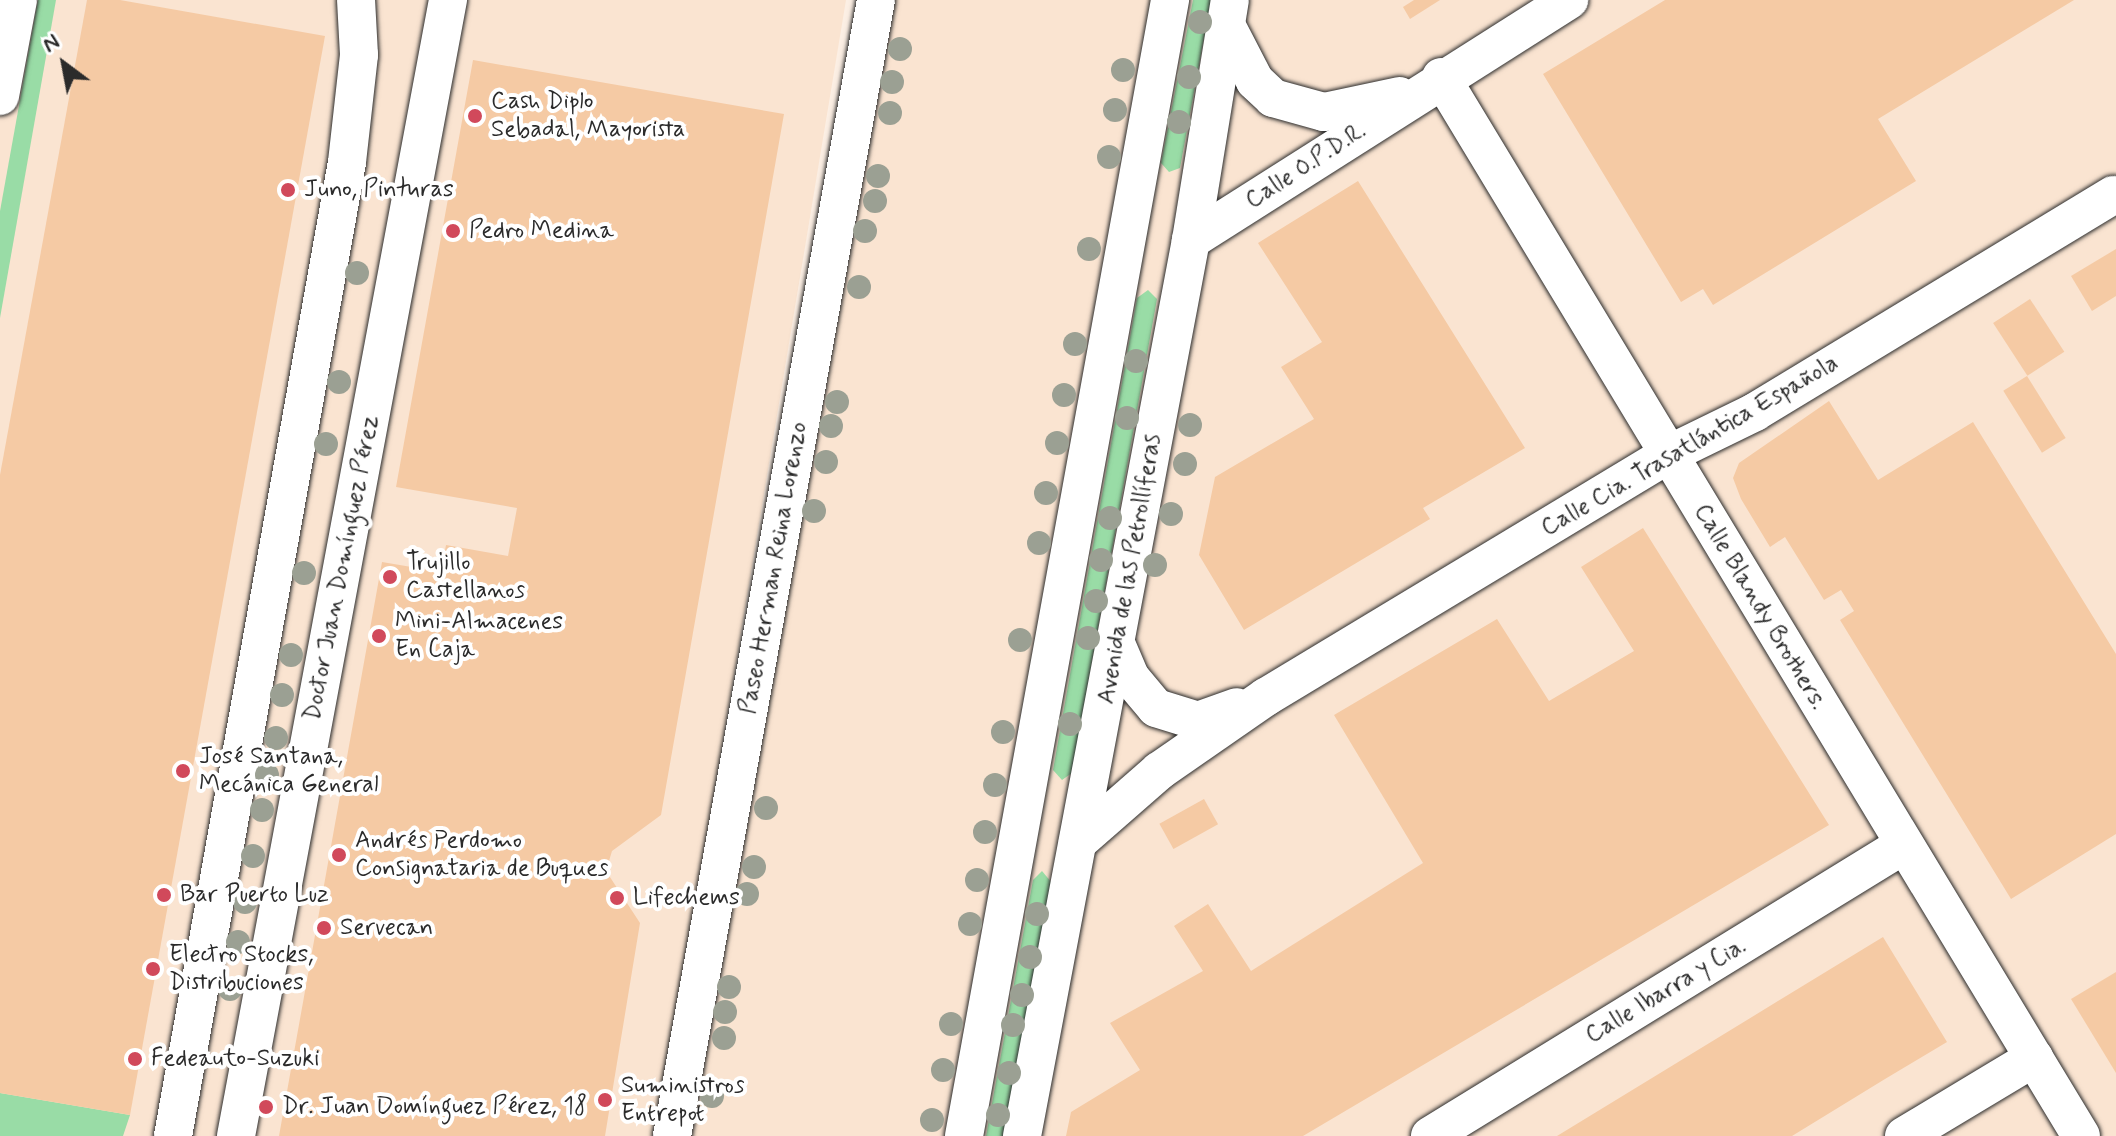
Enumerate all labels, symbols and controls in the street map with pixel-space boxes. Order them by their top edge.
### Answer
north arrow [24,24,104,104]
text: N [38,28,65,59]
place label: Cash Diplo Sebadal, Mayorista [491,88,687,144]
marker: Cash Diplo Sebadal, Mayorista [466,107,484,125]
street label: Calle O.P.D.R. [1240,116,1372,216]
place label: Juno, Pinturas [304,176,453,204]
marker: Juno, Pinturas [279,181,297,199]
place label: Pedro Medina [469,217,614,245]
marker: Pedro Medina [444,222,462,240]
street label: Calle Cia. Trasatlántica Española [1540,351,1840,541]
street label: Doctor Juan Domínguez Pérez [299,415,385,721]
street label: Paseo Herman Reina Lorenzo [733,416,815,720]
street label: Avenida de las Petrollíferas [1092,432,1168,706]
street label: Calle Blandy Brothers. [1688,500,1832,714]
place label: Trujillo Castellanos [406,549,525,605]
marker: Trujillo Castellanos [381,568,399,586]
place label: Mini-Almacenes En Caja [395,608,563,664]
marker: Mini-Almacenes En Caja [370,627,388,645]
place label: José Santana, Mecánica General [199,743,384,799]
marker: José Santana, Mecánica General [174,762,192,780]
place label: Andrés Perdomo Consignataria de Buques [355,827,604,883]
marker: Andrés Perdomo Consignataria de Buques [330,846,348,864]
place label: Bar Puerto Luz [180,881,334,909]
place label: Lifechems [633,884,740,912]
marker: Bar Puerto Luz [155,886,173,904]
marker: Lifechems [608,889,626,907]
place label: Servecan [340,914,433,942]
marker: Servecan [315,919,333,937]
street label: Calle Ibarra y Cia. [1576,929,1756,1053]
place label: Electro Stocks, Distribuciones [169,941,313,997]
marker: Electro Stocks, Distribuciones [144,960,162,978]
place label: Fedeauto-Suzuki [151,1045,320,1073]
marker: Fedeauto-Suzuki [126,1050,144,1068]
place label: Suministros Entrepot [621,1072,744,1128]
marker: Suministros Entrepot [596,1091,614,1109]
place label: Dr. Juan Domínguez Pérez, 18 [282,1093,591,1121]
marker: Dr. Juan Domínguez Pérez, 18 [257,1098,275,1116]

